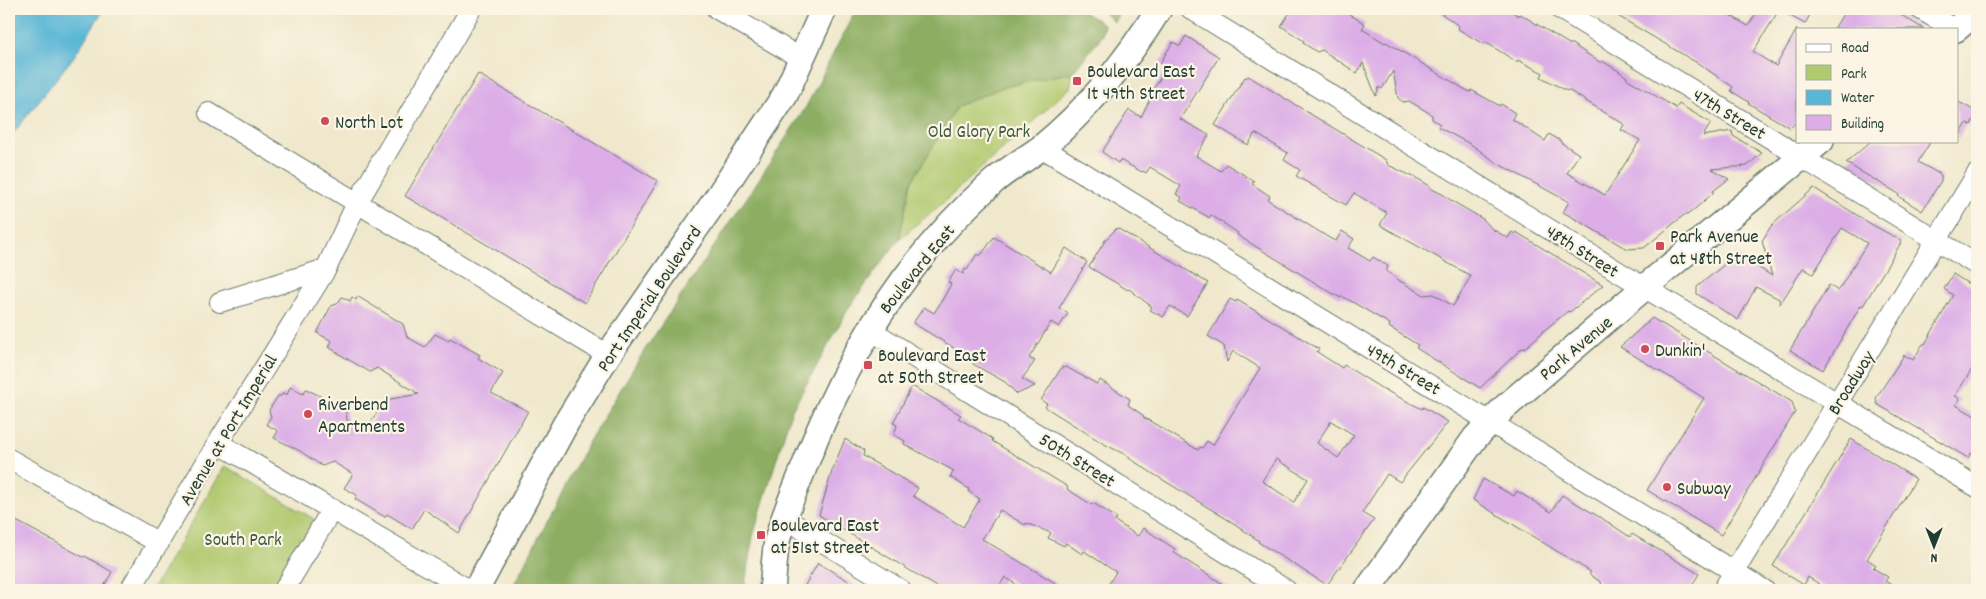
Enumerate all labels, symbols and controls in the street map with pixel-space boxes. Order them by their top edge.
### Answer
legend [1796,28,1958,142]
text: Road [1841,38,1869,60]
place label: Boulevard East 1t 49th Street [1087,60,1195,109]
text: Park [1841,64,1867,86]
marker: Boulevard East 1t 49th Street [1071,75,1083,87]
street label: 47th Street [1686,83,1770,149]
text: Water [1841,88,1875,110]
place label: North Lot [335,111,403,138]
text: Building [1841,114,1884,136]
marker: North Lot [319,115,331,127]
park label: Old Glory Park [928,120,1031,147]
street label: Boulevard East [874,220,963,321]
street label: 48th Street [1539,220,1623,286]
street label: Port Imperial Boulevard [592,221,710,378]
place label: Park Avenue at 48th Street [1670,225,1772,274]
marker: Park Avenue at 48th Street [1654,240,1666,252]
street label: Park Avenue [1535,311,1620,389]
street label: 49th Street [1360,338,1445,404]
place label: Dunkin' [1655,339,1706,366]
marker: Dunkin' [1639,343,1651,355]
place label: Boulevard East at 50th Street [878,344,986,393]
street label: Broadway [1823,346,1883,421]
street label: Avenue at Port Imperial [174,350,286,512]
marker: Boulevard East at 50th Street [862,359,874,371]
place label: Riverbend Apartments [318,393,405,442]
marker: Riverbend Apartments [302,408,314,420]
street label: 50th Street [1033,428,1120,496]
place label: Subway [1677,477,1731,504]
marker: Subway [1661,481,1673,493]
place label: Boulevard East at 51st Street [771,514,879,563]
north arrow [1908,522,1958,572]
park label: South Park [204,528,282,555]
marker: Boulevard East at 51st Street [755,529,767,541]
text: N [1930,547,1937,567]

